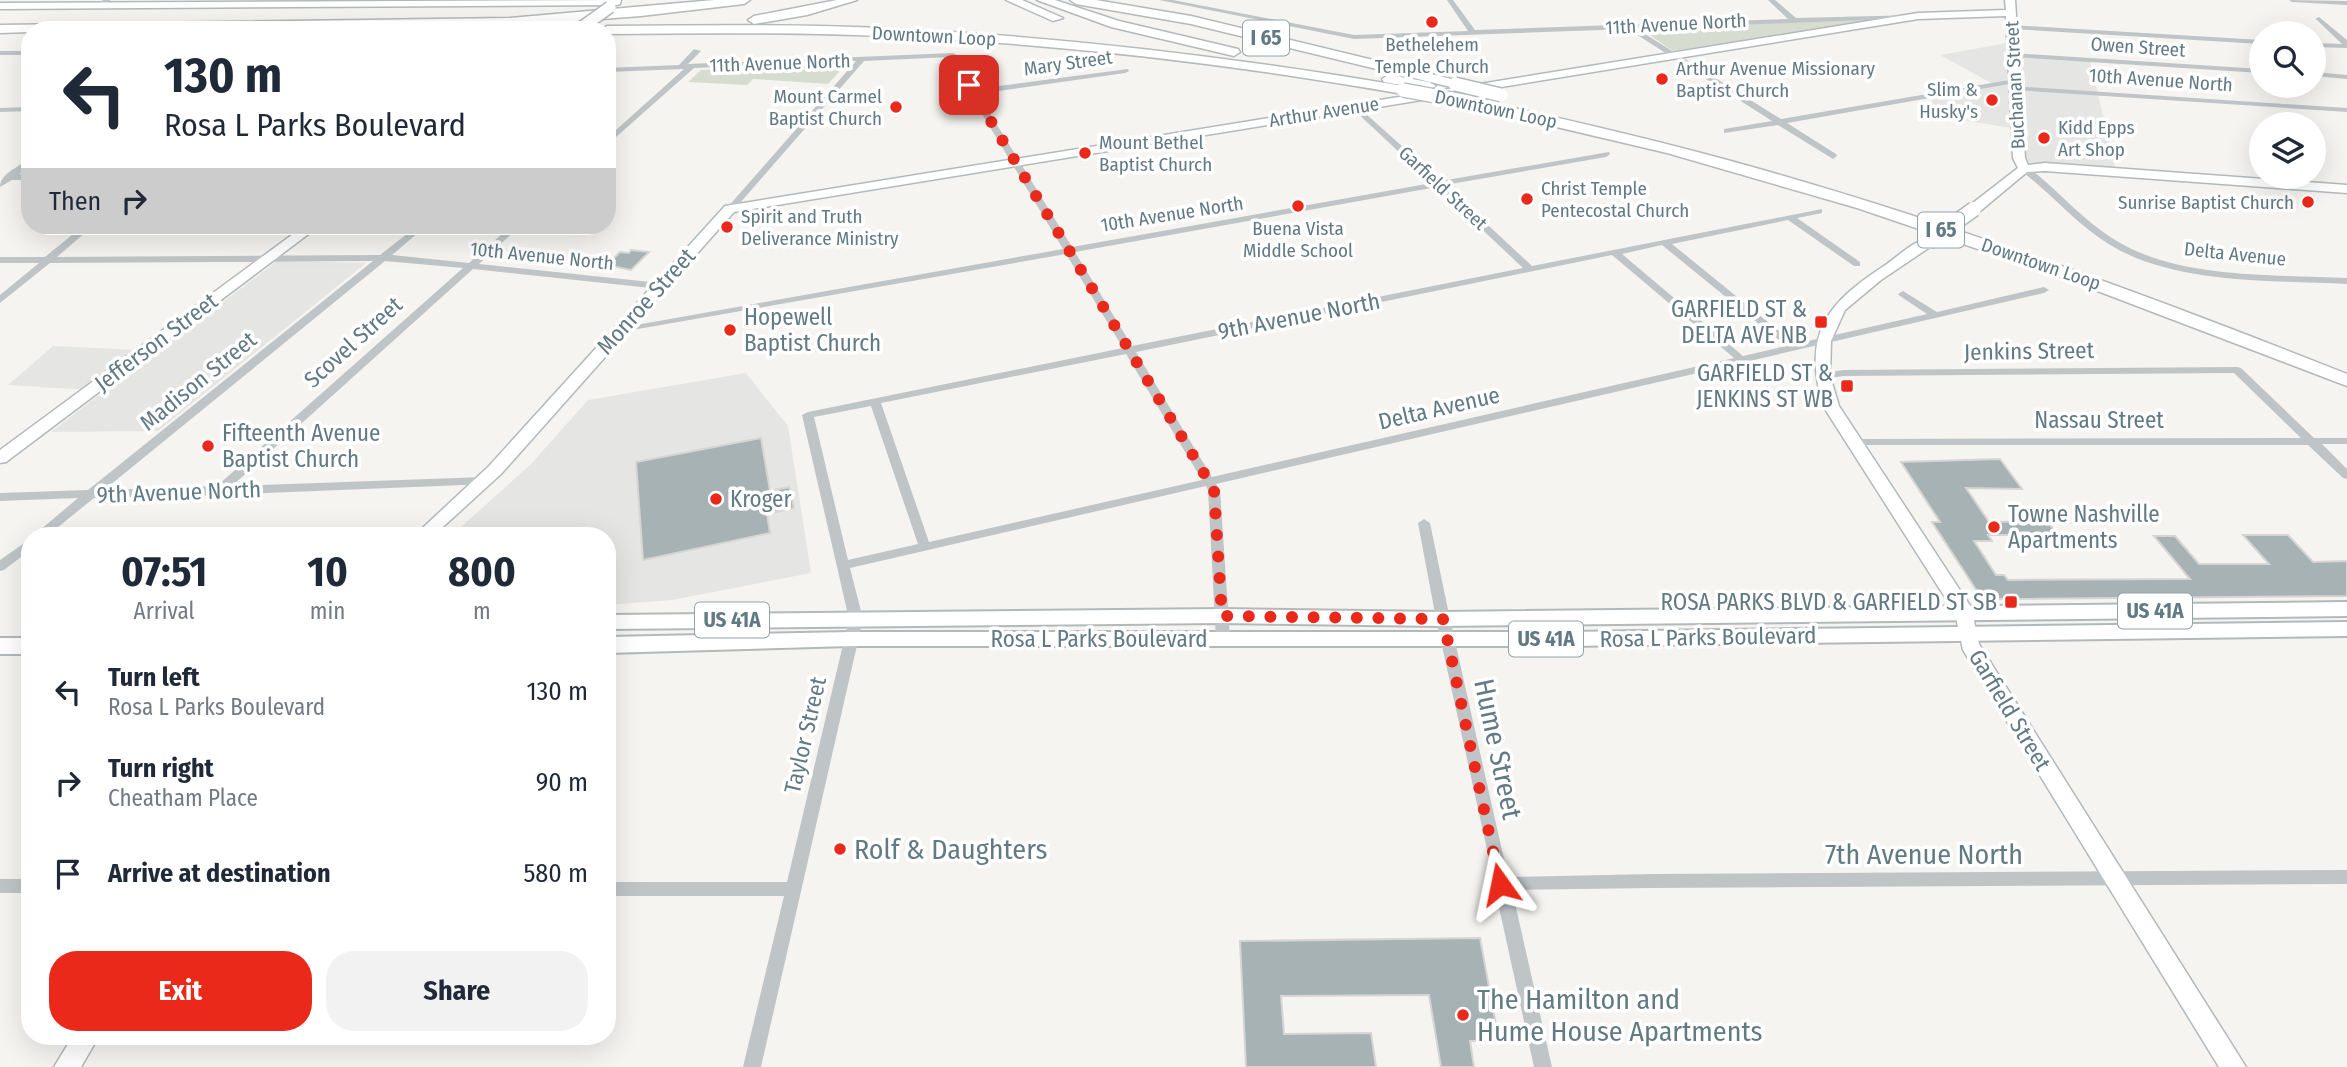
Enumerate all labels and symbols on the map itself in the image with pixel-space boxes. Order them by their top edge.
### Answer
street label: 11th Avenue North [1605,9,1747,39]
marker: Bethelehem Temple Church [1424,14,1440,30]
road number: I 65 [1243,20,1289,56]
street label: Buchanan Street [2000,20,2030,150]
street label: Downtown Loop [871,21,997,51]
street label: Owen Street [2090,32,2187,62]
place label: Bethelehem Temple Church [1375,33,1489,78]
street label: Mary Street [1022,45,1114,81]
street label: 11th Avenue North [709,49,851,77]
pin [939,55,999,115]
place label: Arthur Avenue Missionary Baptist Church [1676,57,1876,102]
street label: 10th Avenue North [2088,64,2234,96]
marker: Arthur Avenue Missionary Baptist Church [1654,71,1670,87]
place label: Slim & Husky's [1919,78,1978,123]
place label: Mount Carmel Baptist Church [769,85,882,130]
street label: Downtown Loop [1433,85,1559,133]
street label: Arthur Avenue [1267,92,1381,132]
marker: Slim & Husky's [1984,92,2000,108]
marker: Mount Carmel Baptist Church [888,99,904,115]
place label: Kidd Epps Art Shop [2058,116,2135,161]
marker: Kidd Epps Art Shop [2036,130,2052,146]
place label: Mount Bethel Baptist Church [1099,131,1212,176]
street label: Garfield Street [1394,141,1493,235]
marker: Mount Bethel Baptist Church [1077,145,1093,161]
place label: Christ Temple Pentecostal Church [1541,177,1689,222]
street label: 10th Avenue North [1099,191,1245,237]
marker: Christ Temple Pentecostal Church [1519,191,1535,207]
place label: Sunrise Baptist Church [2118,191,2294,214]
marker: Sunrise Baptist Church [2300,194,2316,210]
marker: Buena Vista Middle School [1290,198,1306,214]
place label: Spirit and Truth Deliverance Ministry [741,205,899,250]
road number: I 65 [1918,212,1964,247]
place label: Buena Vista Middle School [1243,217,1353,262]
marker: Spirit and Truth Deliverance Ministry [719,219,735,235]
street label: Downtown Loop [1978,233,2104,295]
street label: 10th Avenue North [469,237,615,275]
street label: Delta Avenue [2183,237,2287,271]
street label: Monroe Street [591,242,701,360]
street label: Jefferson Street [89,286,223,397]
street label: 9th Avenue North [1216,287,1382,345]
street label: Scovel Street [298,290,408,393]
place label: GARFIELD ST & DELTA AVE NB [1671,295,1807,349]
place label: Hopewell Baptist Church [744,303,881,357]
marker: GARFIELD ST & DELTA AVE NB [1813,314,1829,330]
marker: Hopewell Baptist Church [722,322,738,338]
street label: Madison Street [134,325,262,436]
street label: Jenkins Street [1964,336,2095,366]
place label: GARFIELD ST & JENKINS ST WB [1696,359,1833,413]
marker: GARFIELD ST & JENKINS ST WB [1839,378,1855,394]
street label: Delta Avenue [1375,380,1503,436]
street label: Nassau Street [2034,406,2164,434]
place label: Fifteenth Avenue Baptist Church [222,419,380,473]
marker: Fifteenth Avenue Baptist Church [200,438,216,454]
street label: 9th Avenue North [96,475,262,509]
place label: Kroger [730,485,791,513]
marker: Kroger [708,491,724,507]
place label: Towne Nashville Apartments [2008,500,2160,554]
marker: Towne Nashville Apartments [1986,519,2002,535]
place label: ROSA PARKS BLVD & GARFIELD ST SB [1660,588,1997,616]
marker: ROSA PARKS BLVD & GARFIELD ST SB [2003,594,2019,610]
road number: US 41A [2118,594,2192,628]
road number: US 41A [695,602,769,638]
street label: Rosa L Parks Boulevard [1599,621,1817,653]
road number: US 41A [1509,622,1583,656]
street label: Rosa L Parks Boulevard [990,625,1208,653]
street label: Garfield Street [1963,644,2057,776]
street label: Taylor Street [778,674,832,796]
street label: Hume Street [1467,676,1529,823]
place label: Rolf & Daughters [854,833,1047,866]
street label: 7th Avenue North [1825,838,2023,871]
marker: Rolf & Daughters [832,841,848,857]
position arrow [1463,847,1537,921]
place label: The Hamilton and Hume House Apartments [1477,983,1763,1048]
marker: The Hamilton and Hume House Apartments [1455,1007,1471,1023]

